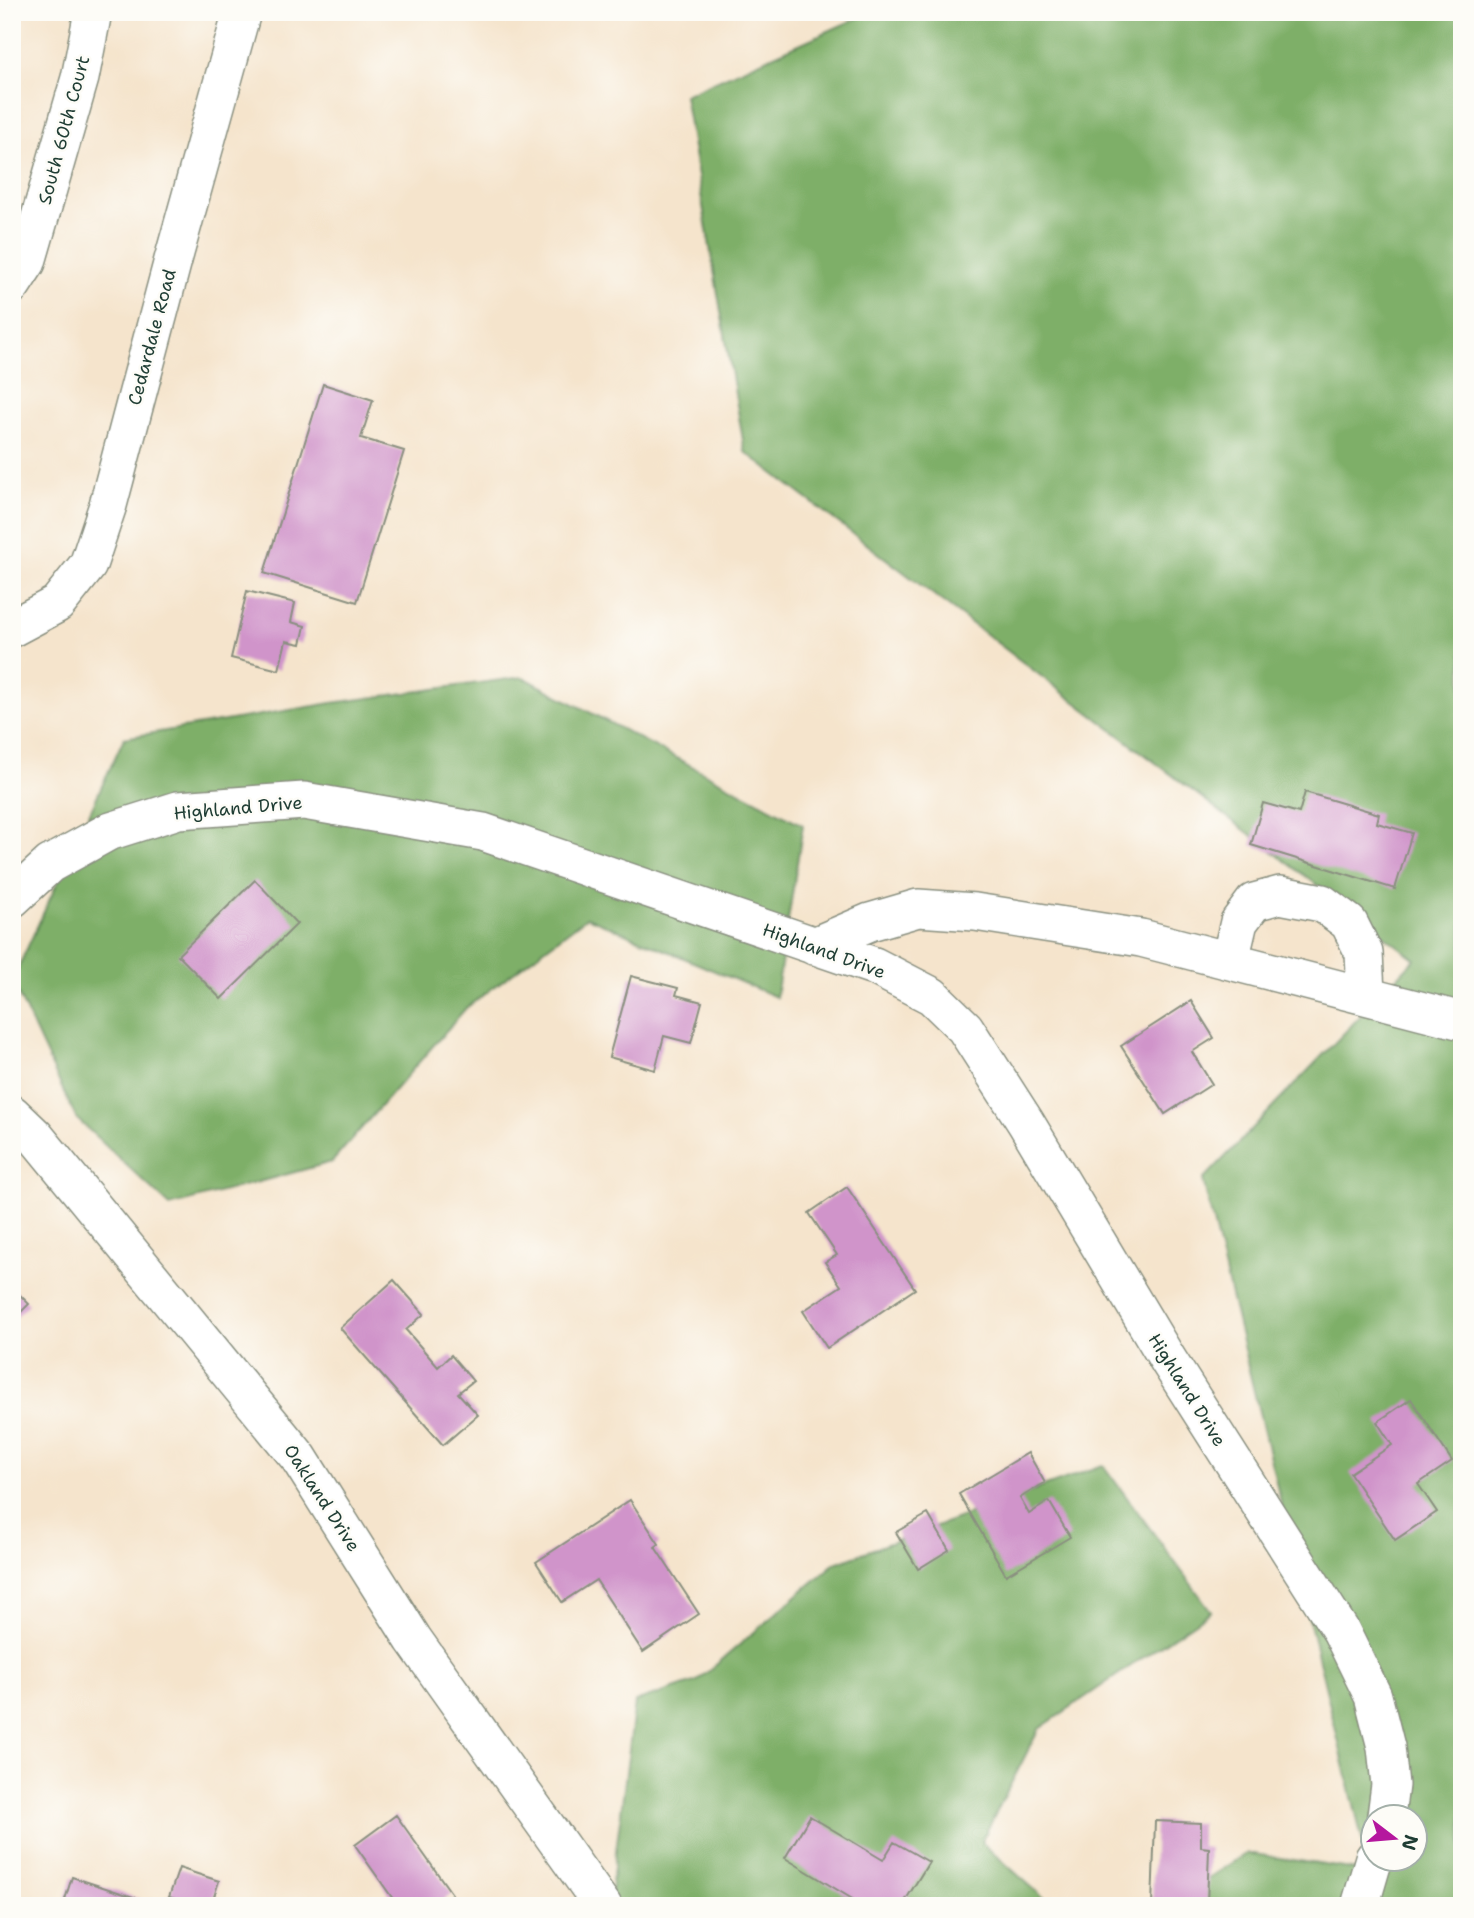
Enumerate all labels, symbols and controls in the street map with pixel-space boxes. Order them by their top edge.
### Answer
street label: South 60th Court [33,53,95,207]
street label: Cedardale Road [122,266,182,408]
street label: Highland Drive [173,790,303,826]
street label: Highland Drive [759,918,889,984]
street label: Highland Drive [1143,1329,1231,1451]
street label: Oakland Drive [278,1440,366,1556]
north arrow [1358,1802,1428,1872]
text: N [1396,1832,1424,1853]

